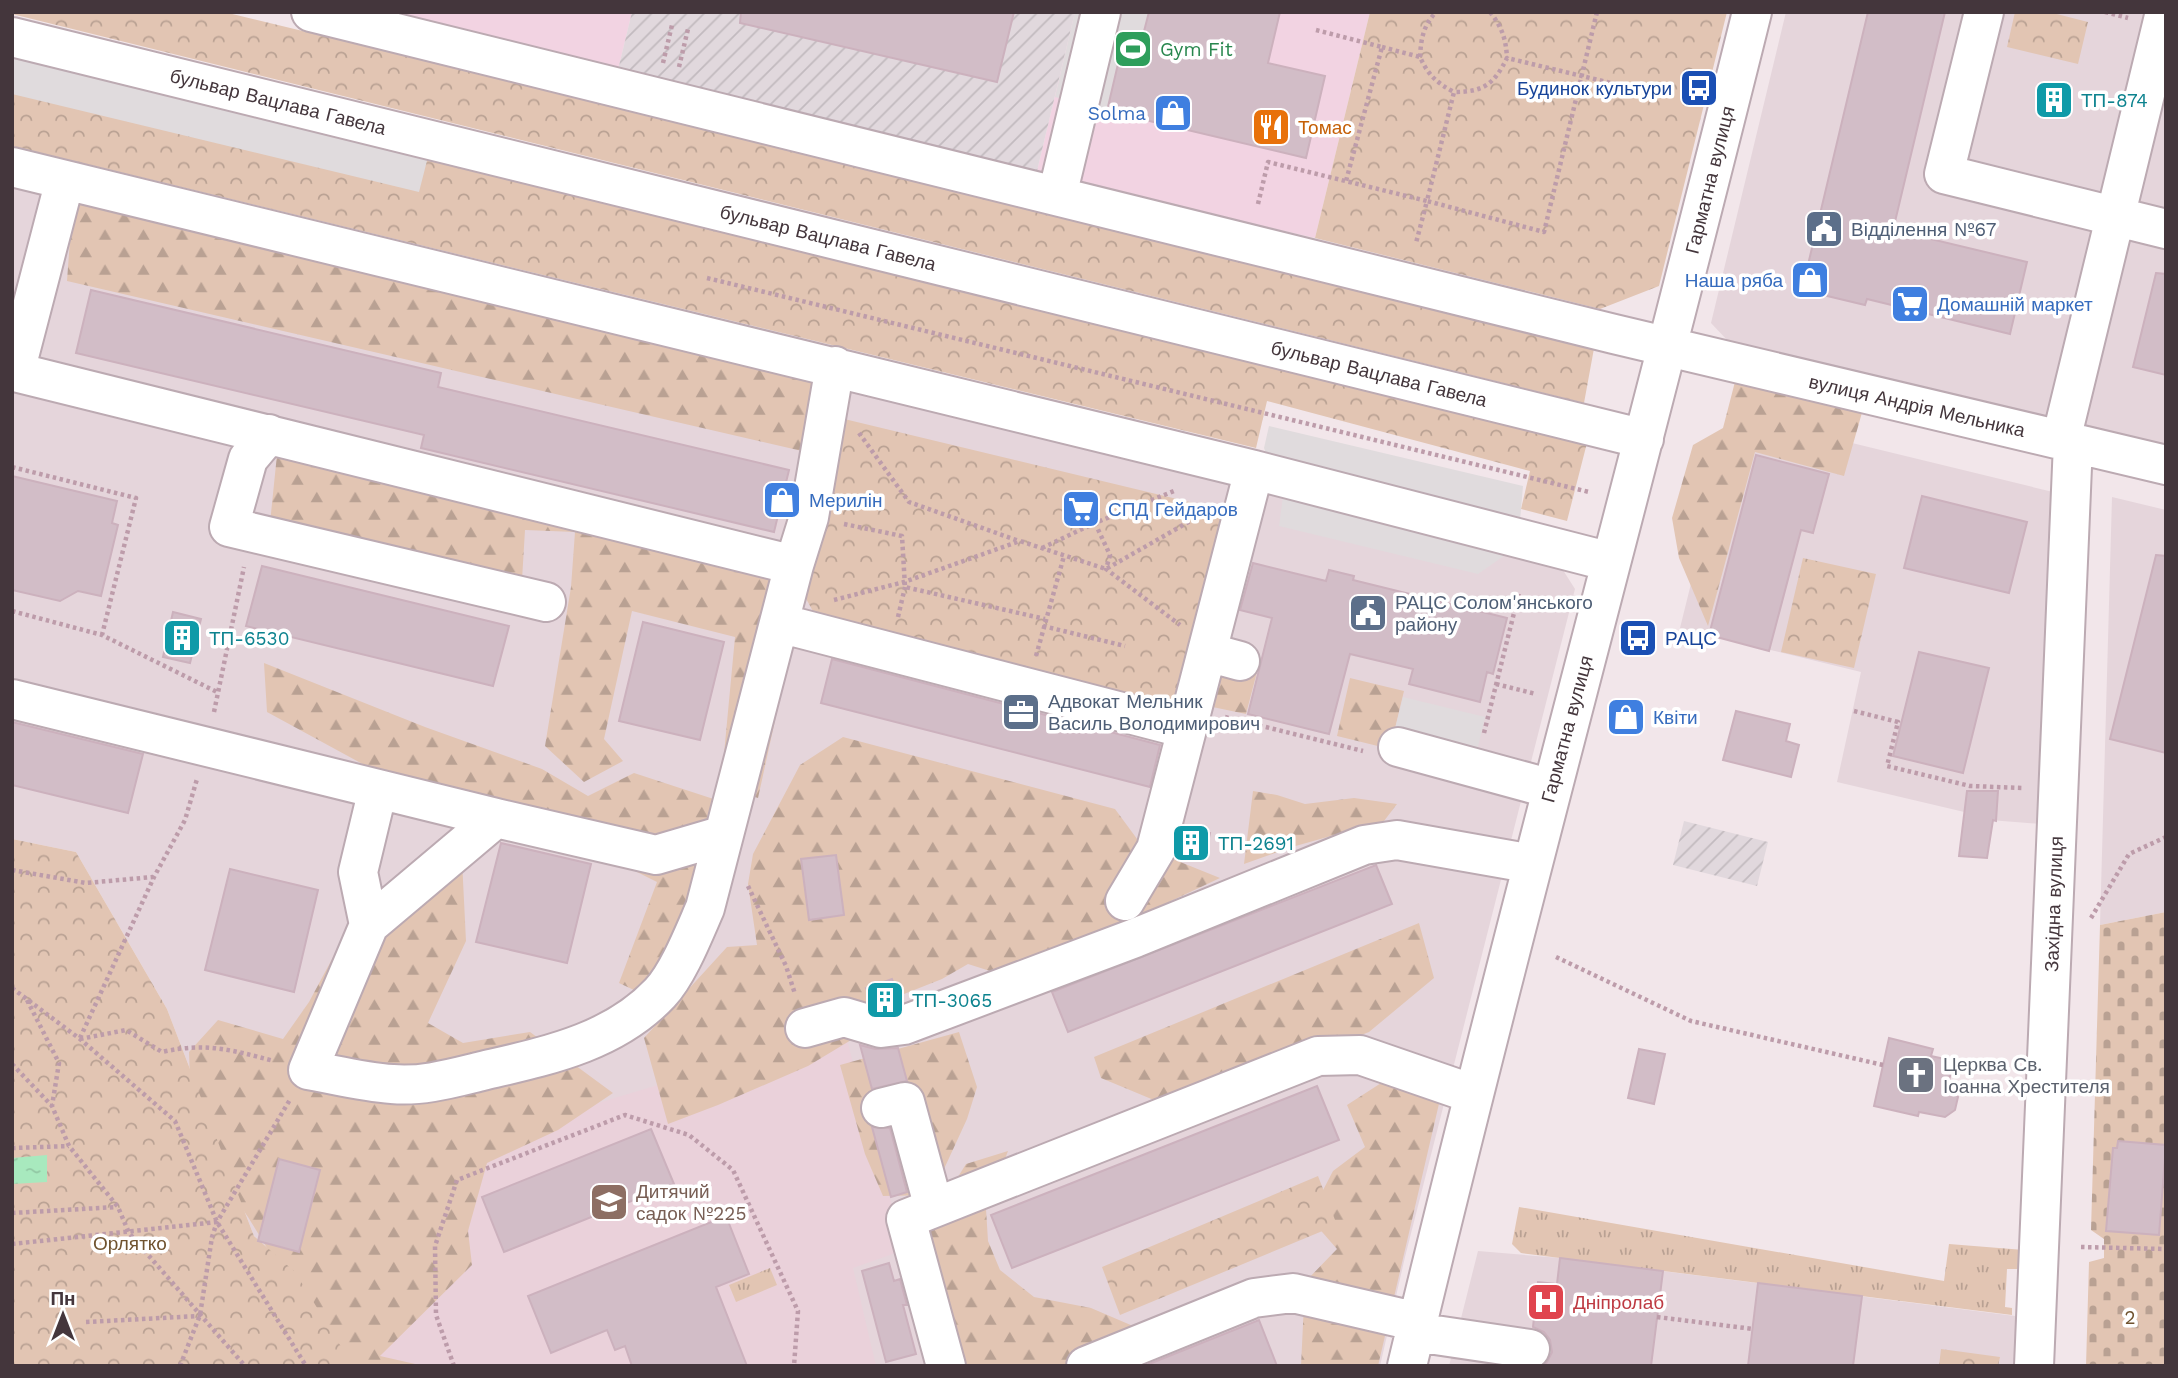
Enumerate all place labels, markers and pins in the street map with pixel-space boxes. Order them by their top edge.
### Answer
sports icon: Gym Fit [1112,28,1154,70]
place label: Gym Fit [1160,38,1233,61]
bus stop icon: Будинок культури [1678,67,1720,109]
place label: Будинок культури [1517,77,1672,100]
building icon: ТП-874 [2033,79,2075,121]
place label: ТП-874 [2081,89,2148,112]
shop icon: Solma [1152,92,1194,134]
place label: Solma [1088,102,1146,125]
restaurant icon: Томас [1250,106,1292,148]
place label: Томас [1298,116,1352,139]
public building icon: Відділення №67 [1803,208,1845,250]
place label: Відділення №67 [1851,218,1997,241]
shop icon: Наша ряба [1789,259,1831,301]
place label: Наша ряба [1685,269,1783,292]
supermarket icon: Домашній маркет [1889,283,1931,325]
place label: Домашній маркет [1937,293,2093,316]
shop icon: Мерилін [761,479,803,521]
supermarket icon: СПД Гейдаров [1060,488,1102,530]
place label: Мерилін [809,489,883,512]
place label: СПД Гейдаров [1108,498,1238,521]
place label: РАЦС Солом'янського району [1395,591,1593,636]
public building icon: РАЦС Солом'янського району [1347,592,1389,634]
building icon: ТП-6530 [161,617,203,659]
bus stop icon: РАЦС [1617,617,1659,659]
place label: ТП-6530 [209,627,289,650]
place label: РАЦС [1665,627,1717,650]
place label: Адвокат Мельник Василь Володимирович [1048,690,1260,735]
office icon: Адвокат Мельник Василь Володимирович [1000,691,1042,733]
shop icon: Квіти [1605,696,1647,738]
place label: Квіти [1653,706,1698,729]
building icon: ТП-2691 [1170,822,1212,864]
place label: ТП-2691 [1218,832,1294,855]
building icon: ТП-3065 [864,979,906,1021]
place label: ТП-3065 [912,989,992,1012]
place label: Церква Св. Іоанна Хрестителя [1943,1053,2110,1098]
church icon: Церква Св. Іоанна Хрестителя [1895,1054,1937,1096]
place label: Дитячий садок №225 [636,1180,747,1225]
school or university icon: Дитячий садок №225 [588,1181,630,1223]
hospital icon: Дніпролаб [1525,1281,1567,1323]
place label: Дніпролаб [1573,1291,1664,1314]

